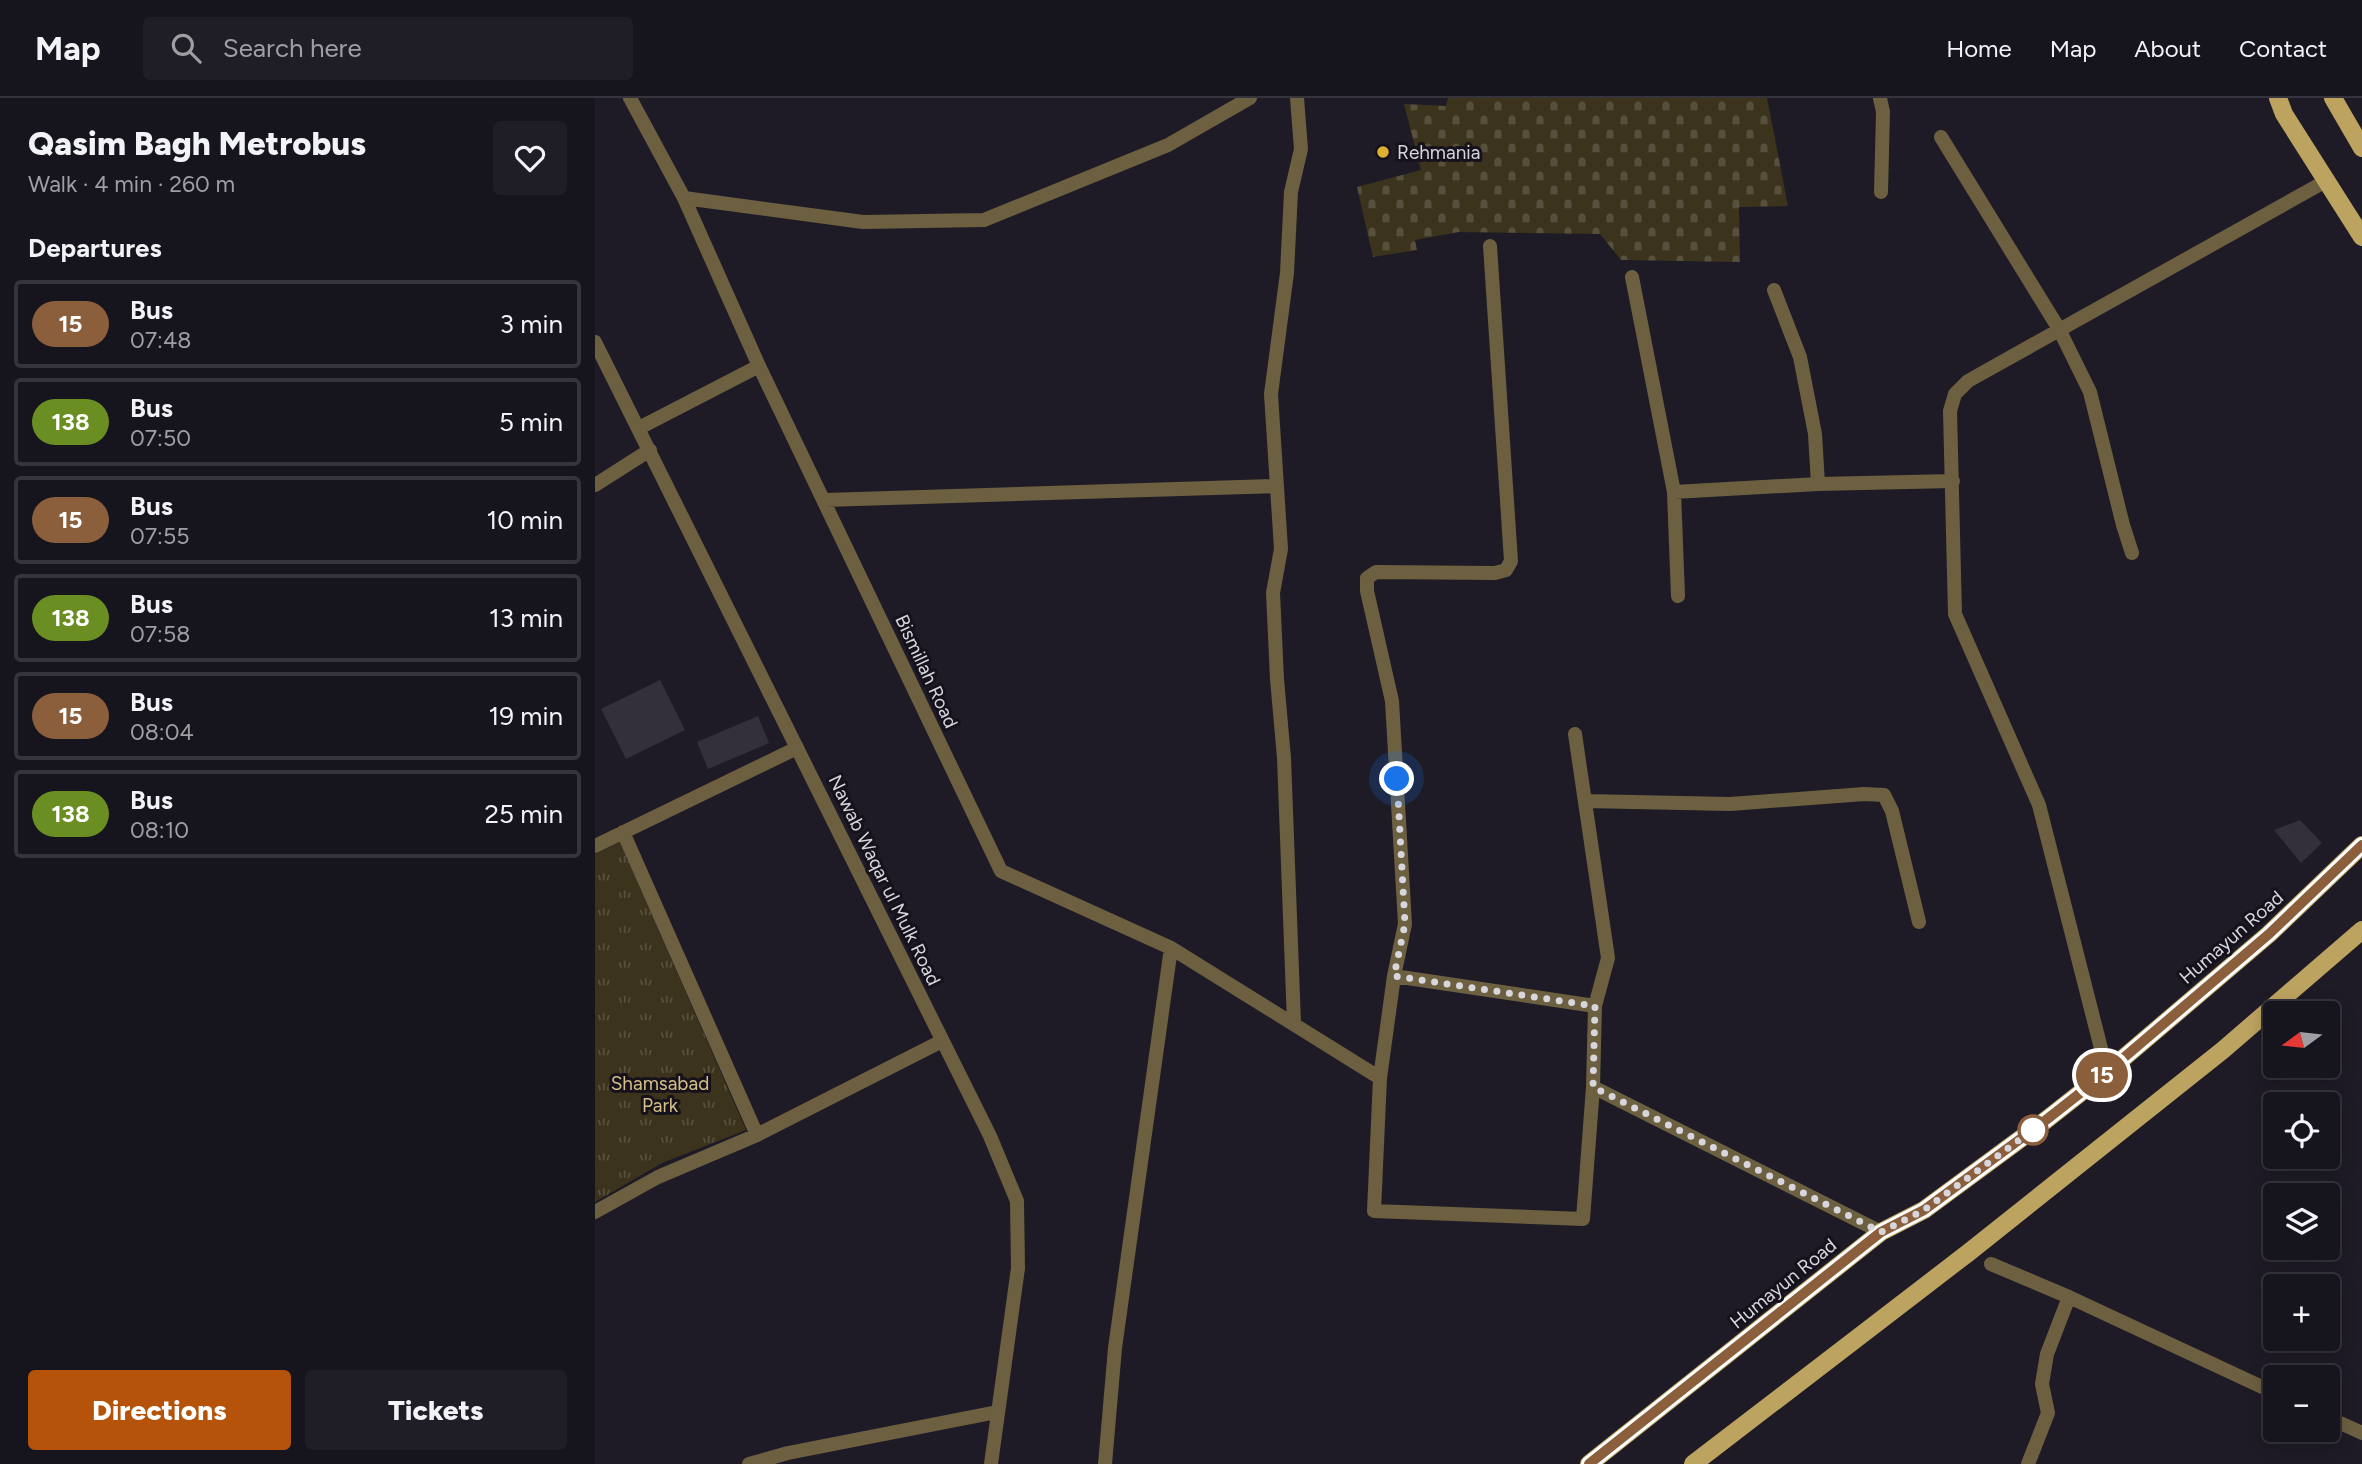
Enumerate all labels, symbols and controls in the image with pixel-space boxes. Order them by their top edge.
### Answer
search box [143,17,633,80]
text: Map [35,29,101,68]
icon: search [167,29,205,67]
text: Search here [223,32,362,64]
text: Home [1946,34,2012,63]
text: Map [2050,34,2096,63]
text: About [2134,34,2201,63]
text: Contact [2239,34,2327,63]
button: heart [493,121,567,195]
text: Qasim Bagh Metrobus [28,124,366,163]
place label: Rehmania [1397,141,1480,164]
marker: Rehmania [1375,144,1391,160]
text: Walk · 4 min · 260 m [28,170,235,198]
text: Departures [28,232,162,264]
text: Bus [130,294,173,326]
text: 3 min [500,308,563,340]
text: 15 [58,309,83,338]
text: 07:48 [130,326,191,354]
text: Bus [130,392,173,424]
text: 5 min [499,406,563,438]
text: 138 [51,407,90,436]
text: 07:50 [130,424,191,452]
text: Bus [130,490,173,522]
text: 10 min [487,504,563,536]
text: 15 [58,505,83,534]
text: 07:55 [130,522,189,550]
text: Bus [130,588,173,620]
text: 13 min [489,602,563,634]
text: 138 [51,603,90,632]
street label: Bismillah Road [890,611,963,732]
text: 07:58 [130,620,190,648]
text: Bus [130,686,173,718]
text: 19 min [488,700,563,732]
text: 15 [58,701,83,730]
text: 08:04 [130,718,194,746]
your location [1379,761,1414,796]
street label: Nawab Waqar ul Mulk Road [824,771,946,989]
text: Bus [130,784,173,816]
text: 25 min [484,798,563,830]
text: 138 [51,799,90,828]
text: 08:10 [130,816,189,844]
street label: Humayun Road [2175,886,2288,989]
north arrow [2263,1001,2340,1078]
map controls [2263,1001,2340,1442]
line badge: 15 [2071,1052,2133,1098]
text: 15 [2090,1060,2114,1089]
park label: Shamsabad Park [611,1072,709,1117]
button: locate [2263,1092,2340,1169]
unlabelled marker [2018,1115,2048,1145]
button: layers [2263,1183,2340,1260]
street label: Humayun Road [1725,1233,1841,1333]
button: + [2263,1274,2340,1351]
button: − [2263,1365,2340,1442]
button: Directions [28,1370,291,1450]
button: Tickets [305,1370,567,1450]

